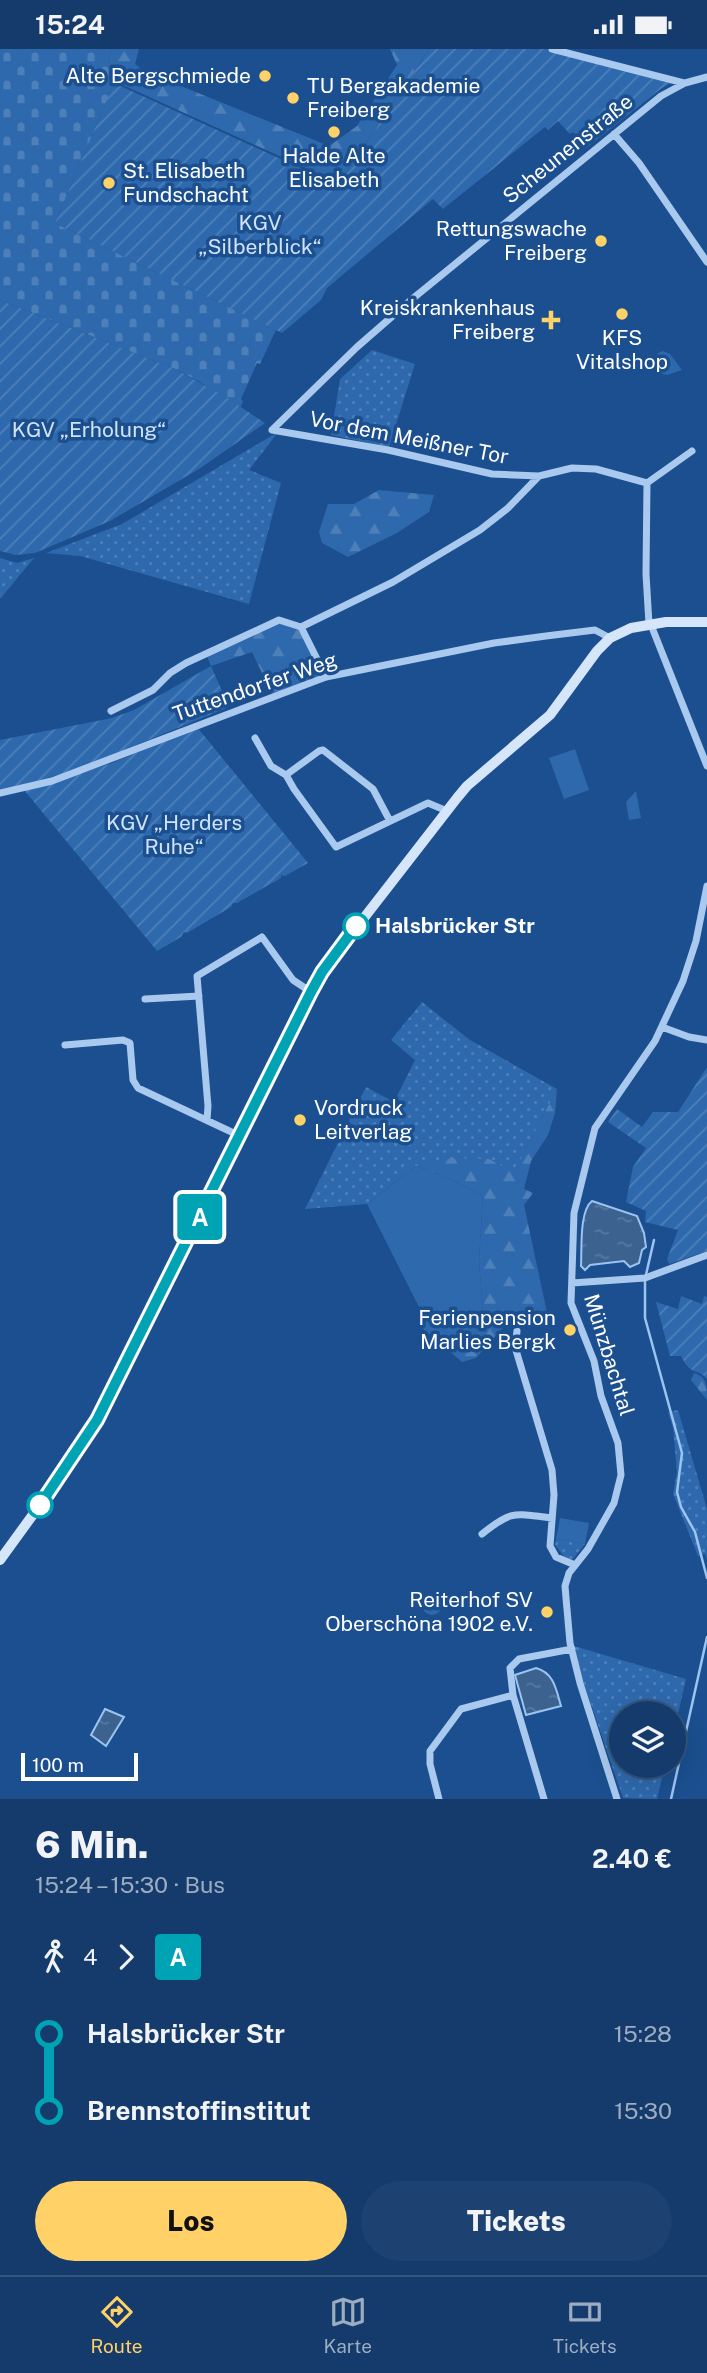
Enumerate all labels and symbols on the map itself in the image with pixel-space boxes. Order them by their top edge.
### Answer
place label: Alte Bergschmiede [65,63,251,88]
marker: Alte Bergschmiede [257,68,273,84]
place label: TU Bergakademie Freiberg [307,73,480,122]
street label: Scheunenstraße [498,89,638,209]
marker: TU Bergakademie Freiberg [285,90,301,106]
marker: Halde Alte Elisabeth [326,124,342,140]
place label: Halde Alte Elisabeth [282,143,386,192]
place label: St. Elisabeth Fundschacht [123,158,249,207]
marker: St. Elisabeth Fundschacht [101,175,117,191]
park label: KGV „Silberblick“ [198,210,322,259]
place label: Rettungswache Freiberg [436,216,587,265]
marker: Rettungswache Freiberg [593,233,609,249]
place label: Kreiskrankenhaus Freiberg [360,295,535,344]
marker: KFS Vitalshop [614,306,630,322]
marker: Kreiskrankenhaus Freiberg [541,310,561,330]
place label: KFS Vitalshop [576,325,668,374]
street label: Vor dem Meißner Tor [307,406,511,469]
park label: KGV „Erholung“ [12,417,166,442]
street label: Tuttendorfer Weg [169,647,340,726]
park label: KGV „Herders Ruhe“ [106,810,242,859]
marker: Halsbrücker Str [343,913,369,939]
place label: Halsbrücker Str [375,913,535,938]
place label: Vordruck Leitverlag [314,1095,412,1144]
marker: Vordruck Leitverlag [292,1112,308,1128]
line badge: A [177,1194,223,1240]
street label: Münzbachtal [579,1291,640,1419]
place label: Ferienpension Marlies Bergk [418,1305,556,1354]
marker: Ferienpension Marlies Bergk [562,1322,578,1338]
unlabelled marker [27,1492,53,1518]
place label: Reiterhof SV Oberschöna 1902 e.V. [325,1587,533,1636]
marker: Reiterhof SV Oberschöna 1902 e.V. [539,1604,555,1620]
scale bar [21,1750,138,1782]

